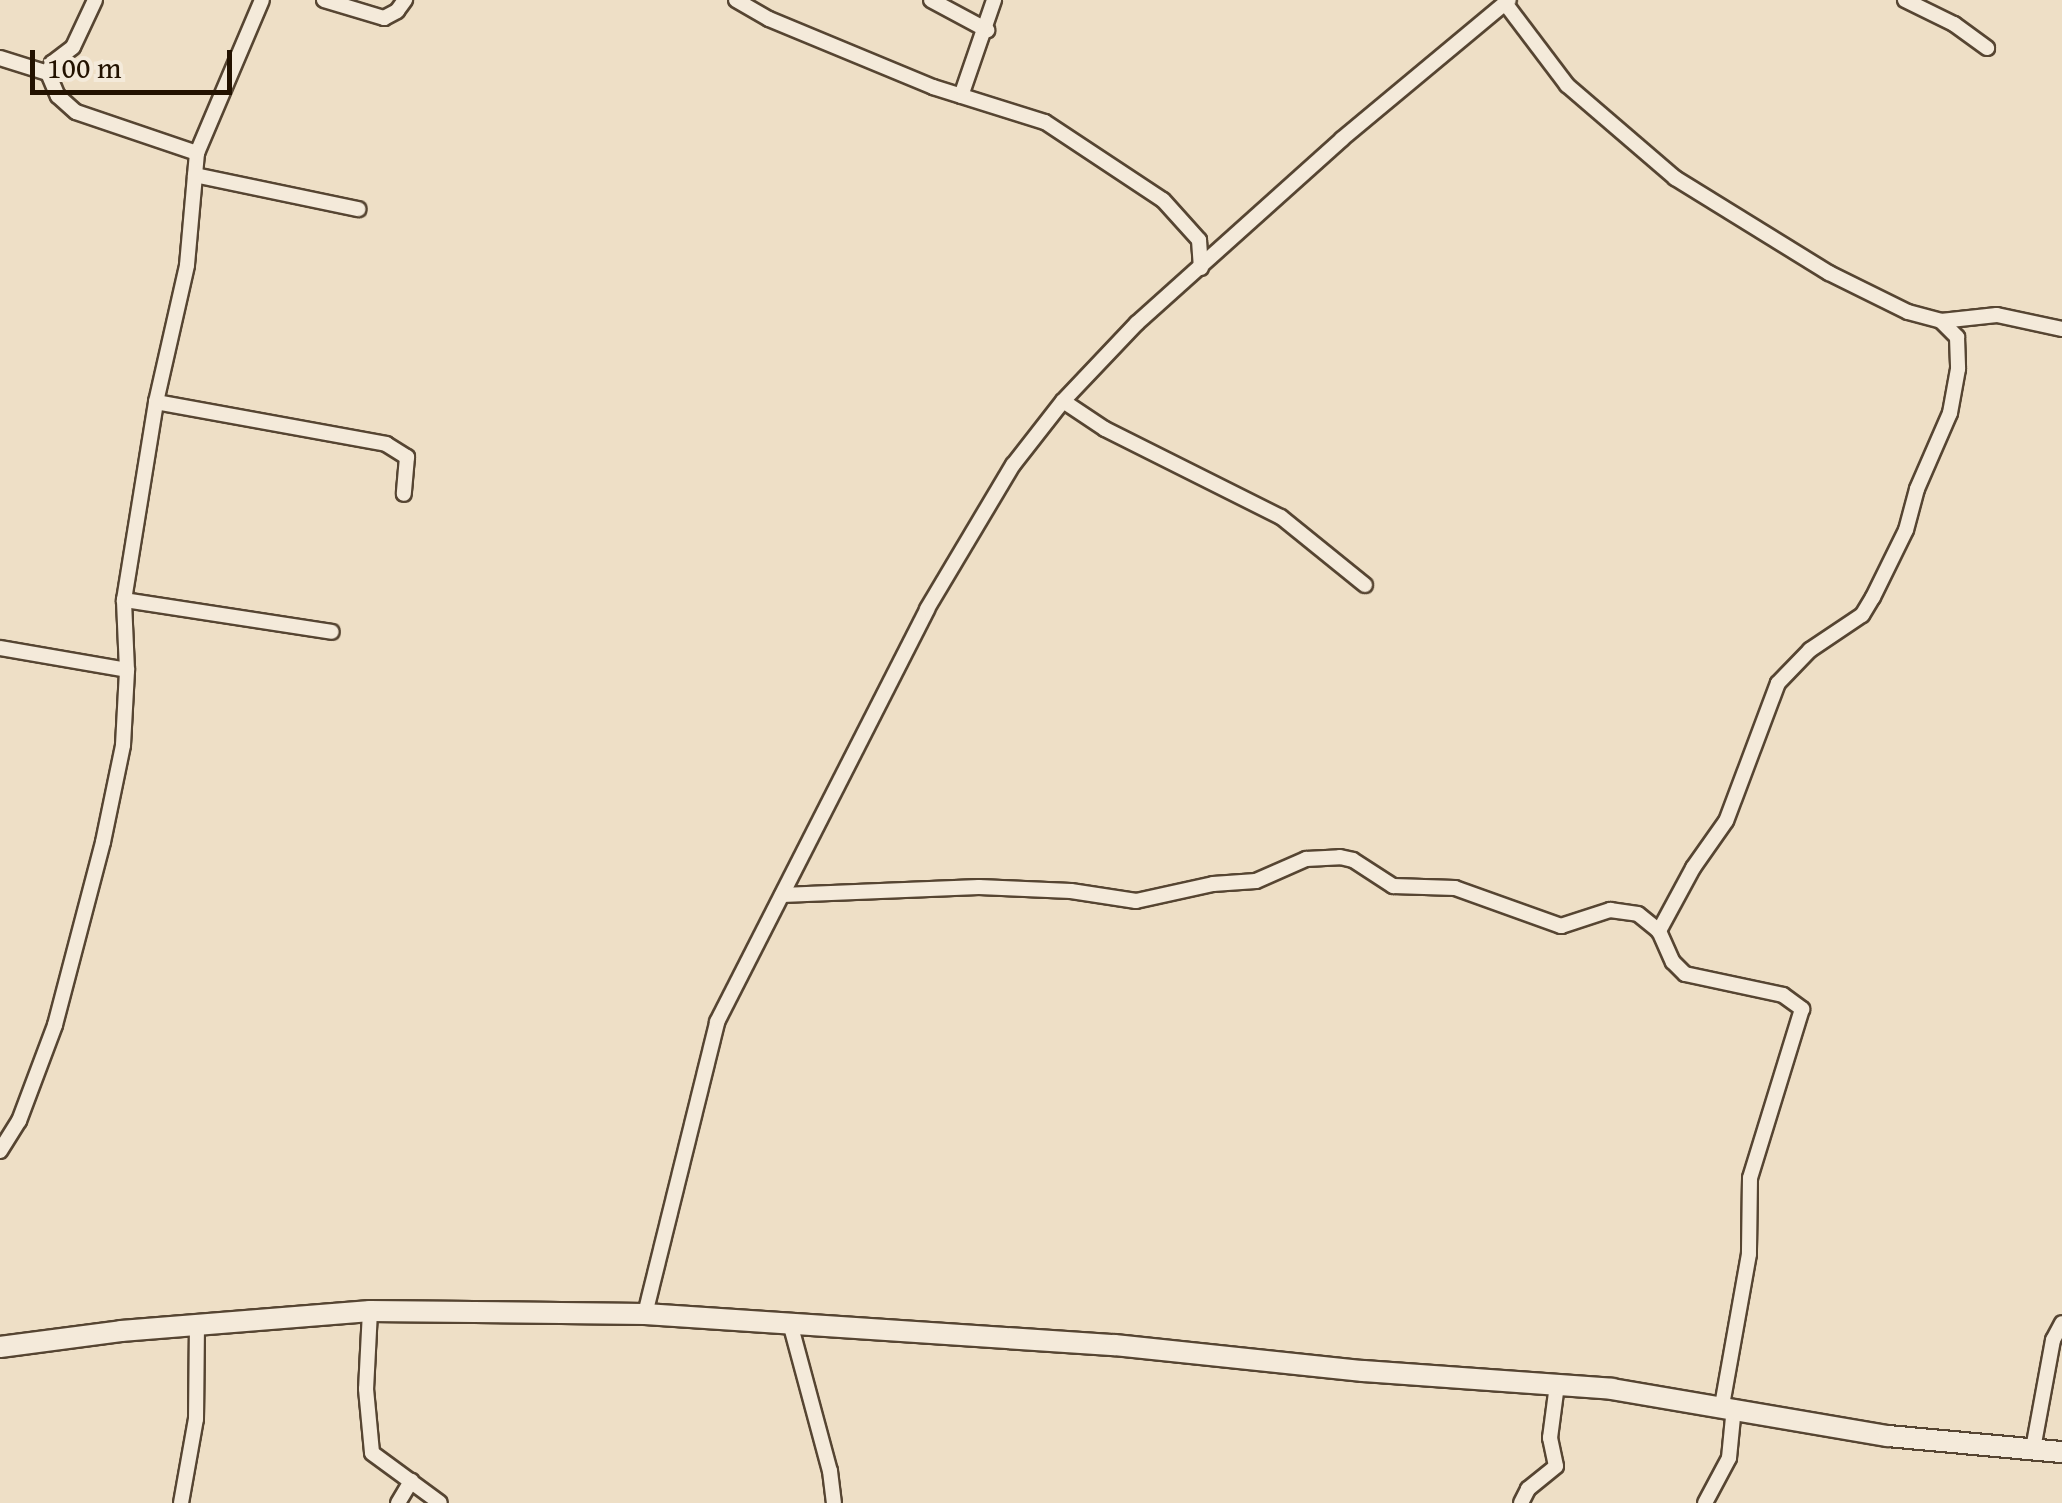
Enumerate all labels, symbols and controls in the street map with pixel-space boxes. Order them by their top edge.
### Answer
scale bar [35,30,238,92]
text: 100 m [47,45,121,89]

